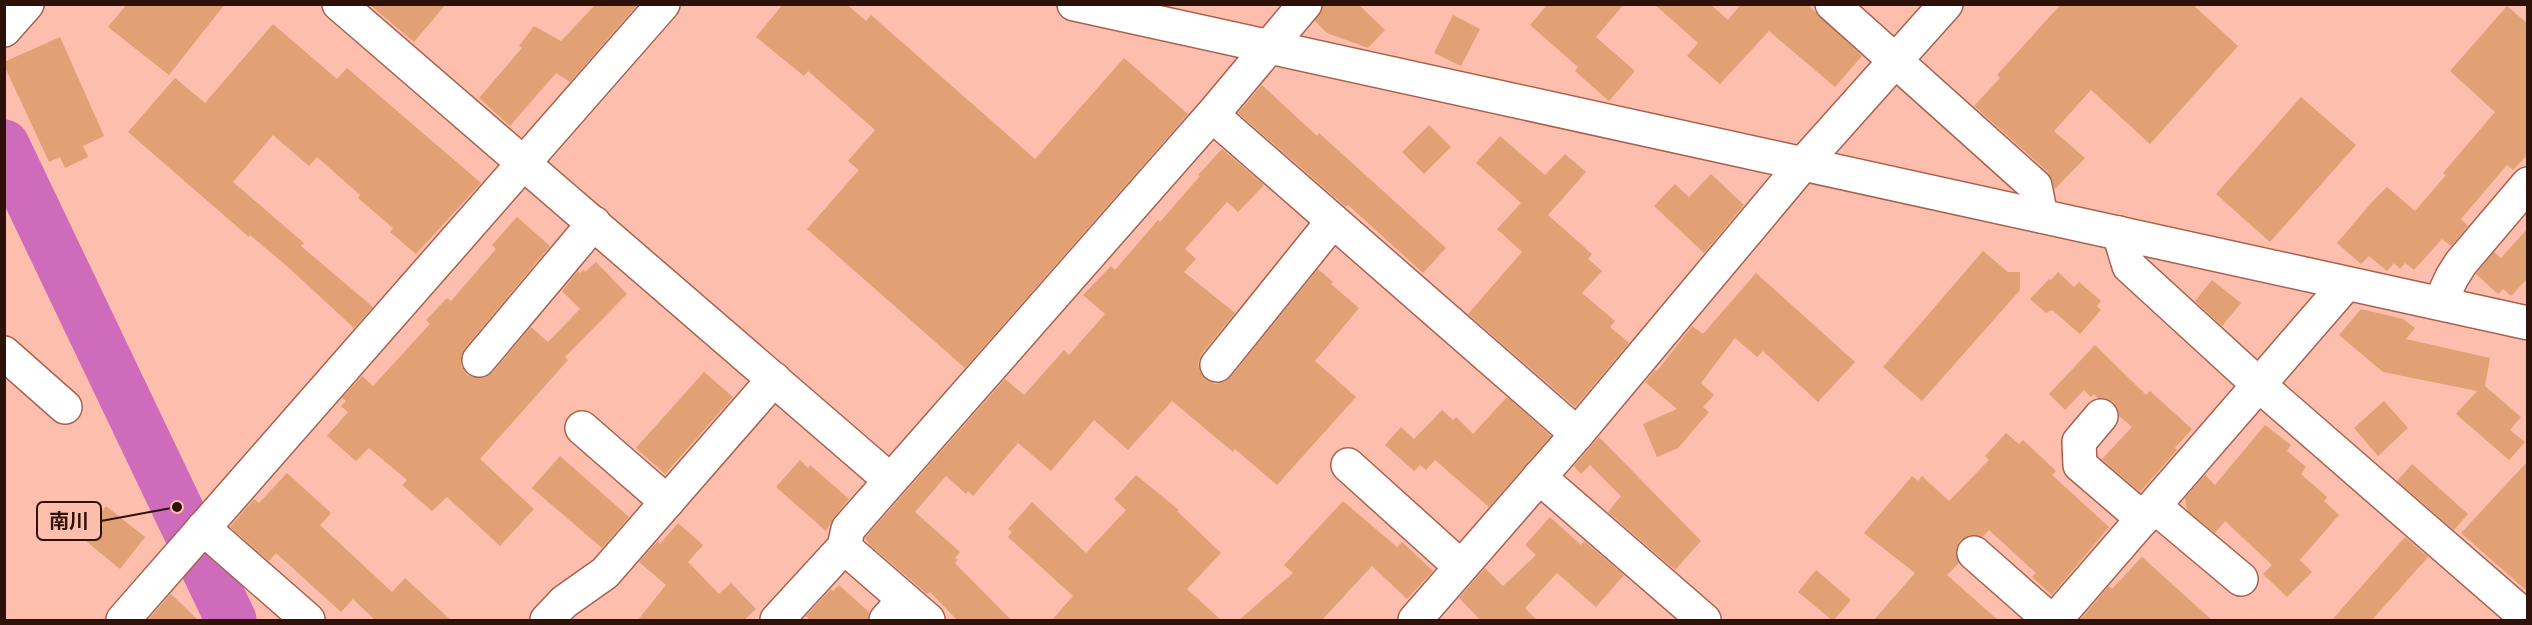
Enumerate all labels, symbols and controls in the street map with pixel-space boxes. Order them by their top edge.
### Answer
callout: 南川 [37,502,101,540]
text: 南川 [49,509,89,533]

